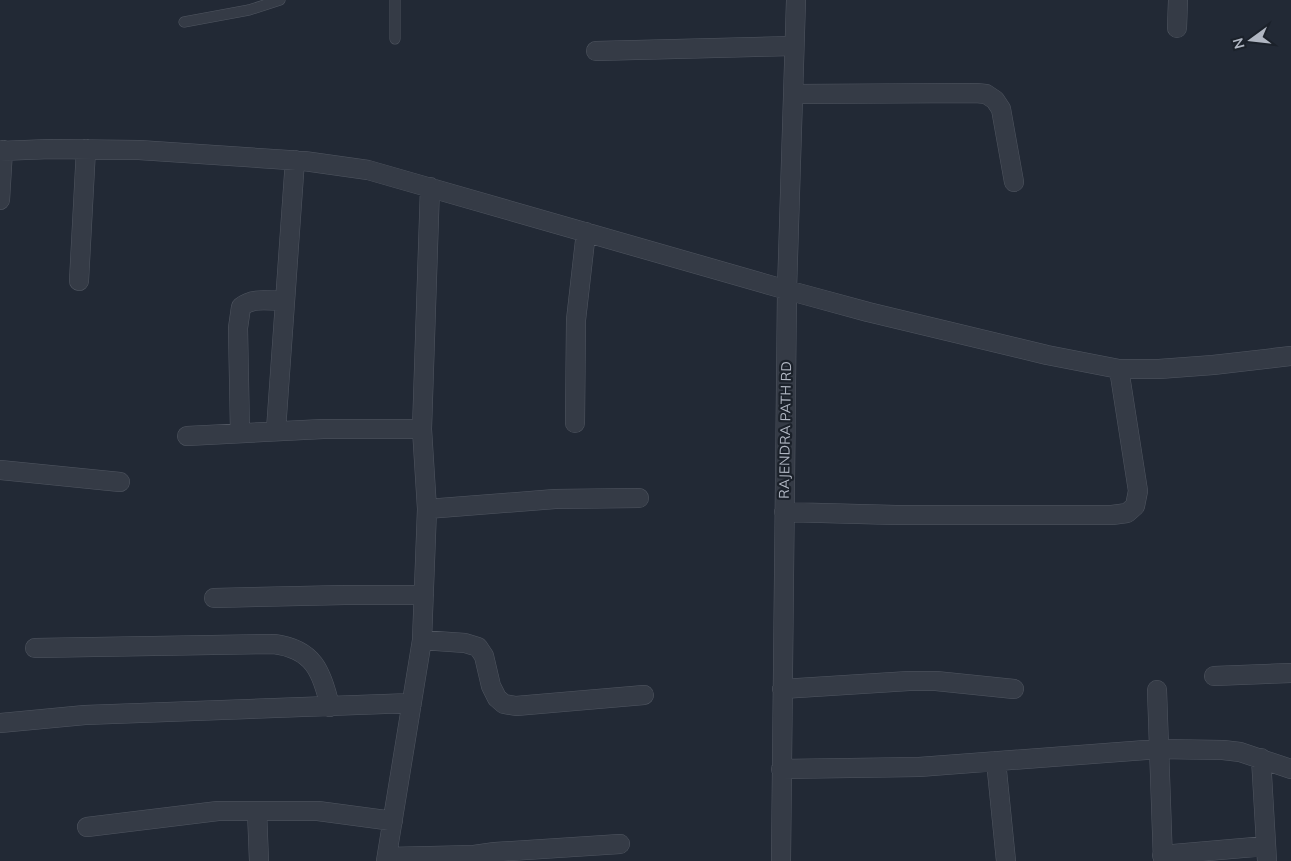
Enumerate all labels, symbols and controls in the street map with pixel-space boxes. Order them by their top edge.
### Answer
north arrow [1226,15,1276,65]
text: N [1228,36,1249,51]
street label: RAJENDRA PATH RD [775,361,795,499]

